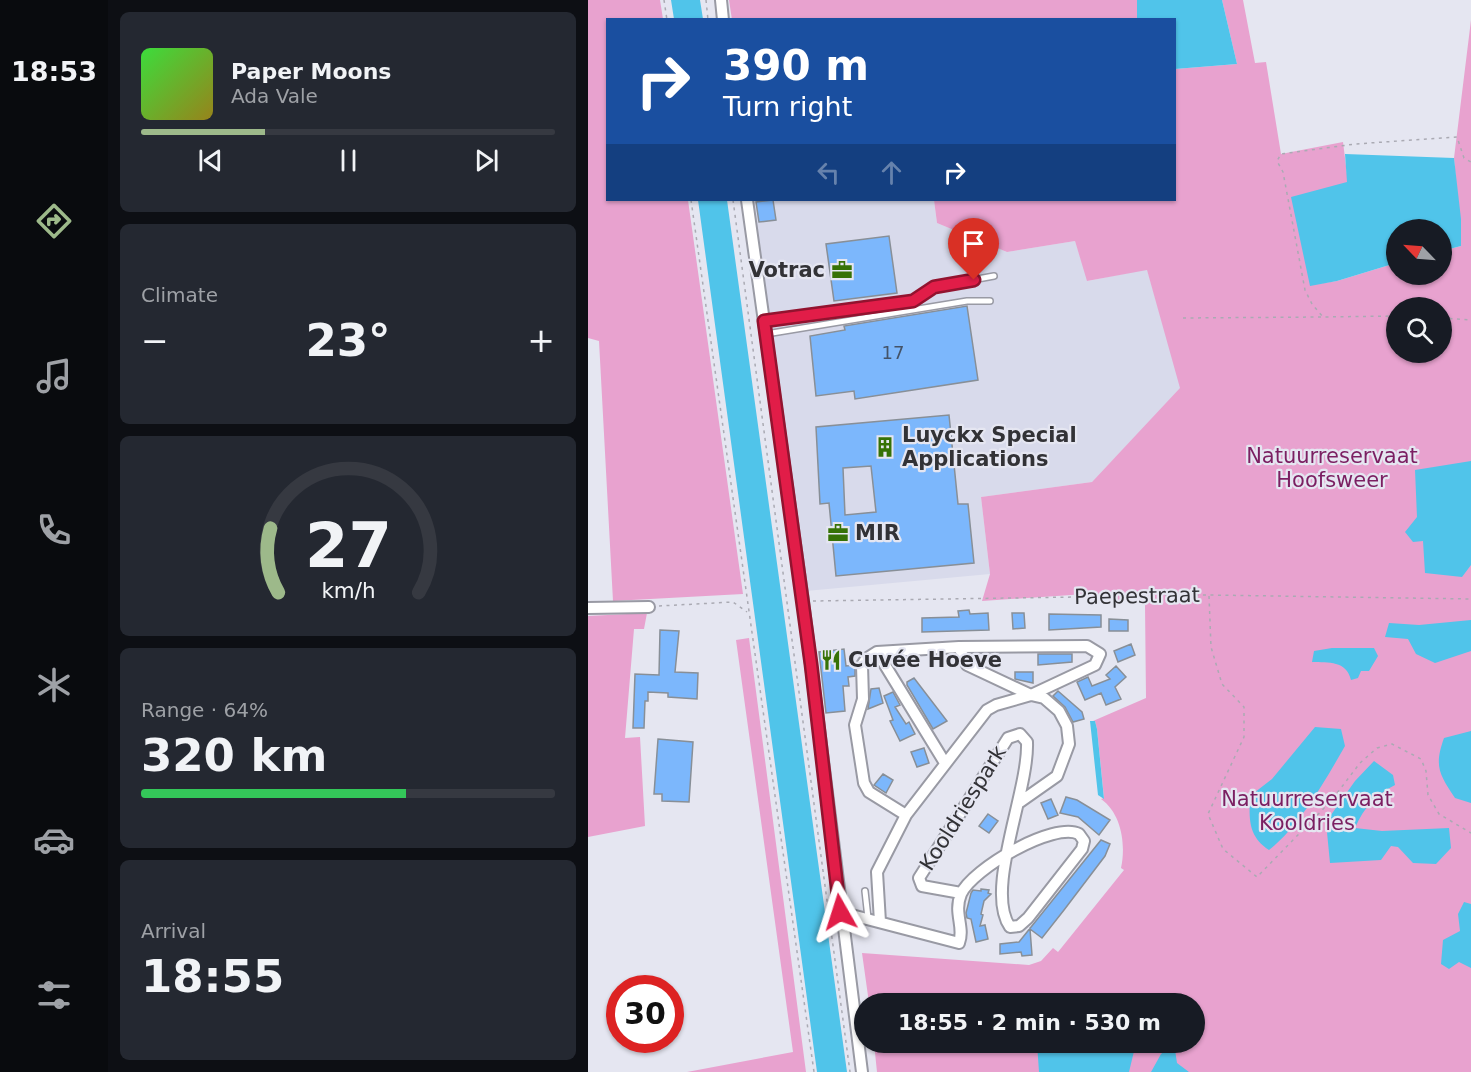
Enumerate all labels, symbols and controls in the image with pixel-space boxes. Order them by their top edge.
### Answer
text: 390 m [723,41,869,90]
icon: right [624,42,702,120]
text: 18:53 [11,56,97,87]
text: Paper Moons [231,59,391,84]
text: Ada Vale [231,84,318,108]
text: Turn right [723,91,852,122]
icon: previous [194,144,227,177]
icon: pause [332,144,365,177]
icon: next [470,144,503,177]
icon: left [812,156,845,189]
icon: ahead [875,156,908,189]
icon: right [938,156,971,189]
icon: directions [33,200,75,242]
pin [948,218,999,280]
north arrow [1386,219,1452,285]
map controls [1386,219,1452,363]
icon: arrive [957,227,990,260]
place label: Votrac [748,258,825,282]
office icon: Votrac [830,258,854,282]
text: Climate [141,283,218,307]
button: search [1386,297,1452,363]
text: 23° [305,314,391,367]
text: − [141,321,169,360]
text: + [527,321,555,360]
house number: 17 [882,342,904,363]
icon: music [33,355,75,397]
place label: Luyckx Special Applications [902,423,1077,471]
building icon: Luyckx Special Applications [873,435,897,459]
park label: Natuurreservaat Hoofsweer [1246,444,1418,492]
icon: phone [33,509,75,551]
text: 27 [305,509,391,582]
office icon: MIR [826,521,850,545]
place label: MIR [855,521,900,545]
text: km/h [321,578,375,603]
street label: Paepestraat [1074,583,1200,609]
restaurant icon: Cuvée Hoeve [819,648,843,672]
place label: Cuvée Hoeve [848,648,1002,672]
icon: climate [33,664,75,706]
text: Range · 64% [141,698,268,722]
text: 320 km [141,729,327,782]
street label: Kooldriespark [915,740,1011,875]
park label: Natuurreservaat Kooldries [1221,787,1393,835]
icon: car [33,819,75,861]
position arrow [808,880,872,944]
text: Arrival [141,919,206,943]
text: 18:55 [141,950,284,1003]
icon: filters [33,974,75,1016]
speed limit sign: 30 [606,975,684,1053]
text: 18:55 · 2 min · 530 m [898,1010,1161,1035]

